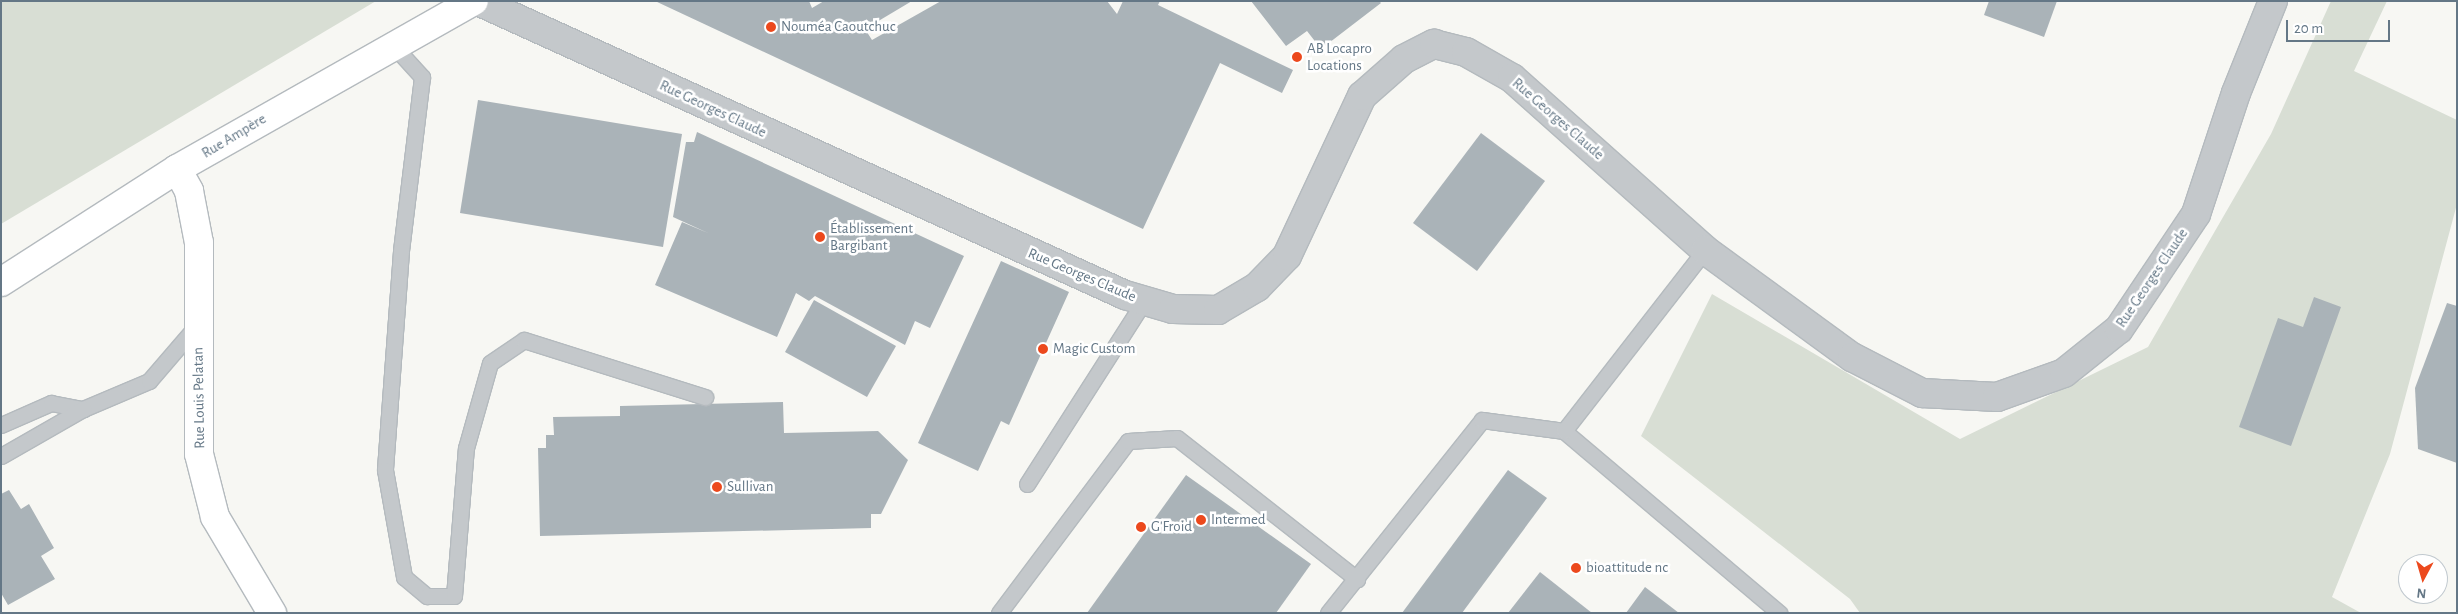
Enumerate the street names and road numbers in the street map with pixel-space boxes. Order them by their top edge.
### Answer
street label: Rue Georges Claude [1508,74,1608,164]
street label: Rue Georges Claude [657,76,769,142]
street label: Rue Ampère [199,110,269,162]
street label: Rue Georges Claude [2112,225,2192,331]
street label: Rue Georges Claude [1025,244,1139,306]
street label: Rue Louis Pelatan [189,347,209,449]

